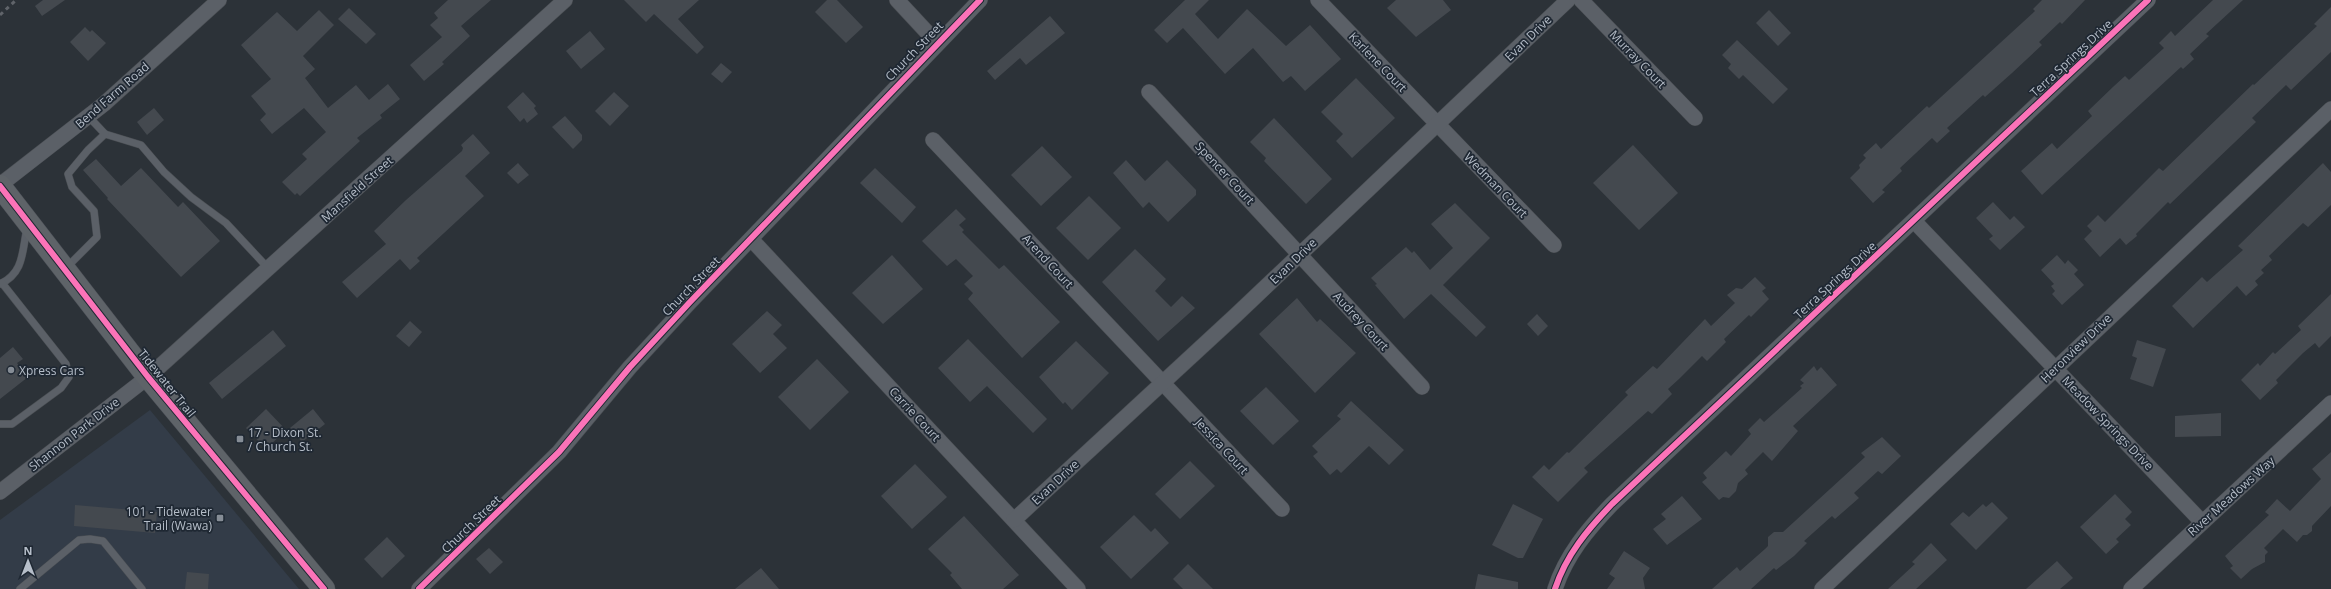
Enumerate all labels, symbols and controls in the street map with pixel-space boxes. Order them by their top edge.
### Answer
street label: Evan Drive [1501,11,1555,65]
street label: Terra Springs Drive [2026,15,2116,101]
street label: Church Street [881,17,947,85]
street label: Murray Court [1606,26,1670,92]
street label: Karlene Court [1345,28,1411,96]
street label: Bend Farm Road [71,58,153,132]
street label: Spencer Court [1192,138,1258,208]
street label: Wedman Court [1460,149,1532,221]
street label: Mansfield Street [317,152,397,226]
street label: Arend Court [1018,230,1078,292]
street label: Evan Drive [1266,234,1320,288]
street label: Terra Springs Drive [1790,237,1880,323]
street label: Church Street [658,252,724,320]
street label: Audrey Court [1329,288,1393,354]
street label: Heronview Drive [2037,310,2115,386]
street label: Tidewater Trail [134,345,200,421]
place label: Xpress Cars [19,362,85,379]
marker: Xpress Cars [6,365,16,375]
street label: Meadow Springs Drive [2058,372,2158,474]
street label: Carrie Court [886,383,944,445]
street label: Shannon Park Drive [25,393,123,475]
street label: Jessica Court [1191,413,1253,478]
place label: 17 - Dixon St. / Church St. [248,424,322,455]
marker: 17 - Dixon St. / Church St. [235,434,245,444]
street label: River Meadows Way [2184,452,2279,540]
street label: Evan Drive [1028,455,1083,508]
street label: Church Street [437,491,505,557]
place label: 101 - Tidewater Trail (Wawa) [126,503,212,534]
marker: 101 - Tidewater Trail (Wawa) [215,513,225,523]
north arrow [8,541,48,581]
text: N [24,543,32,558]

